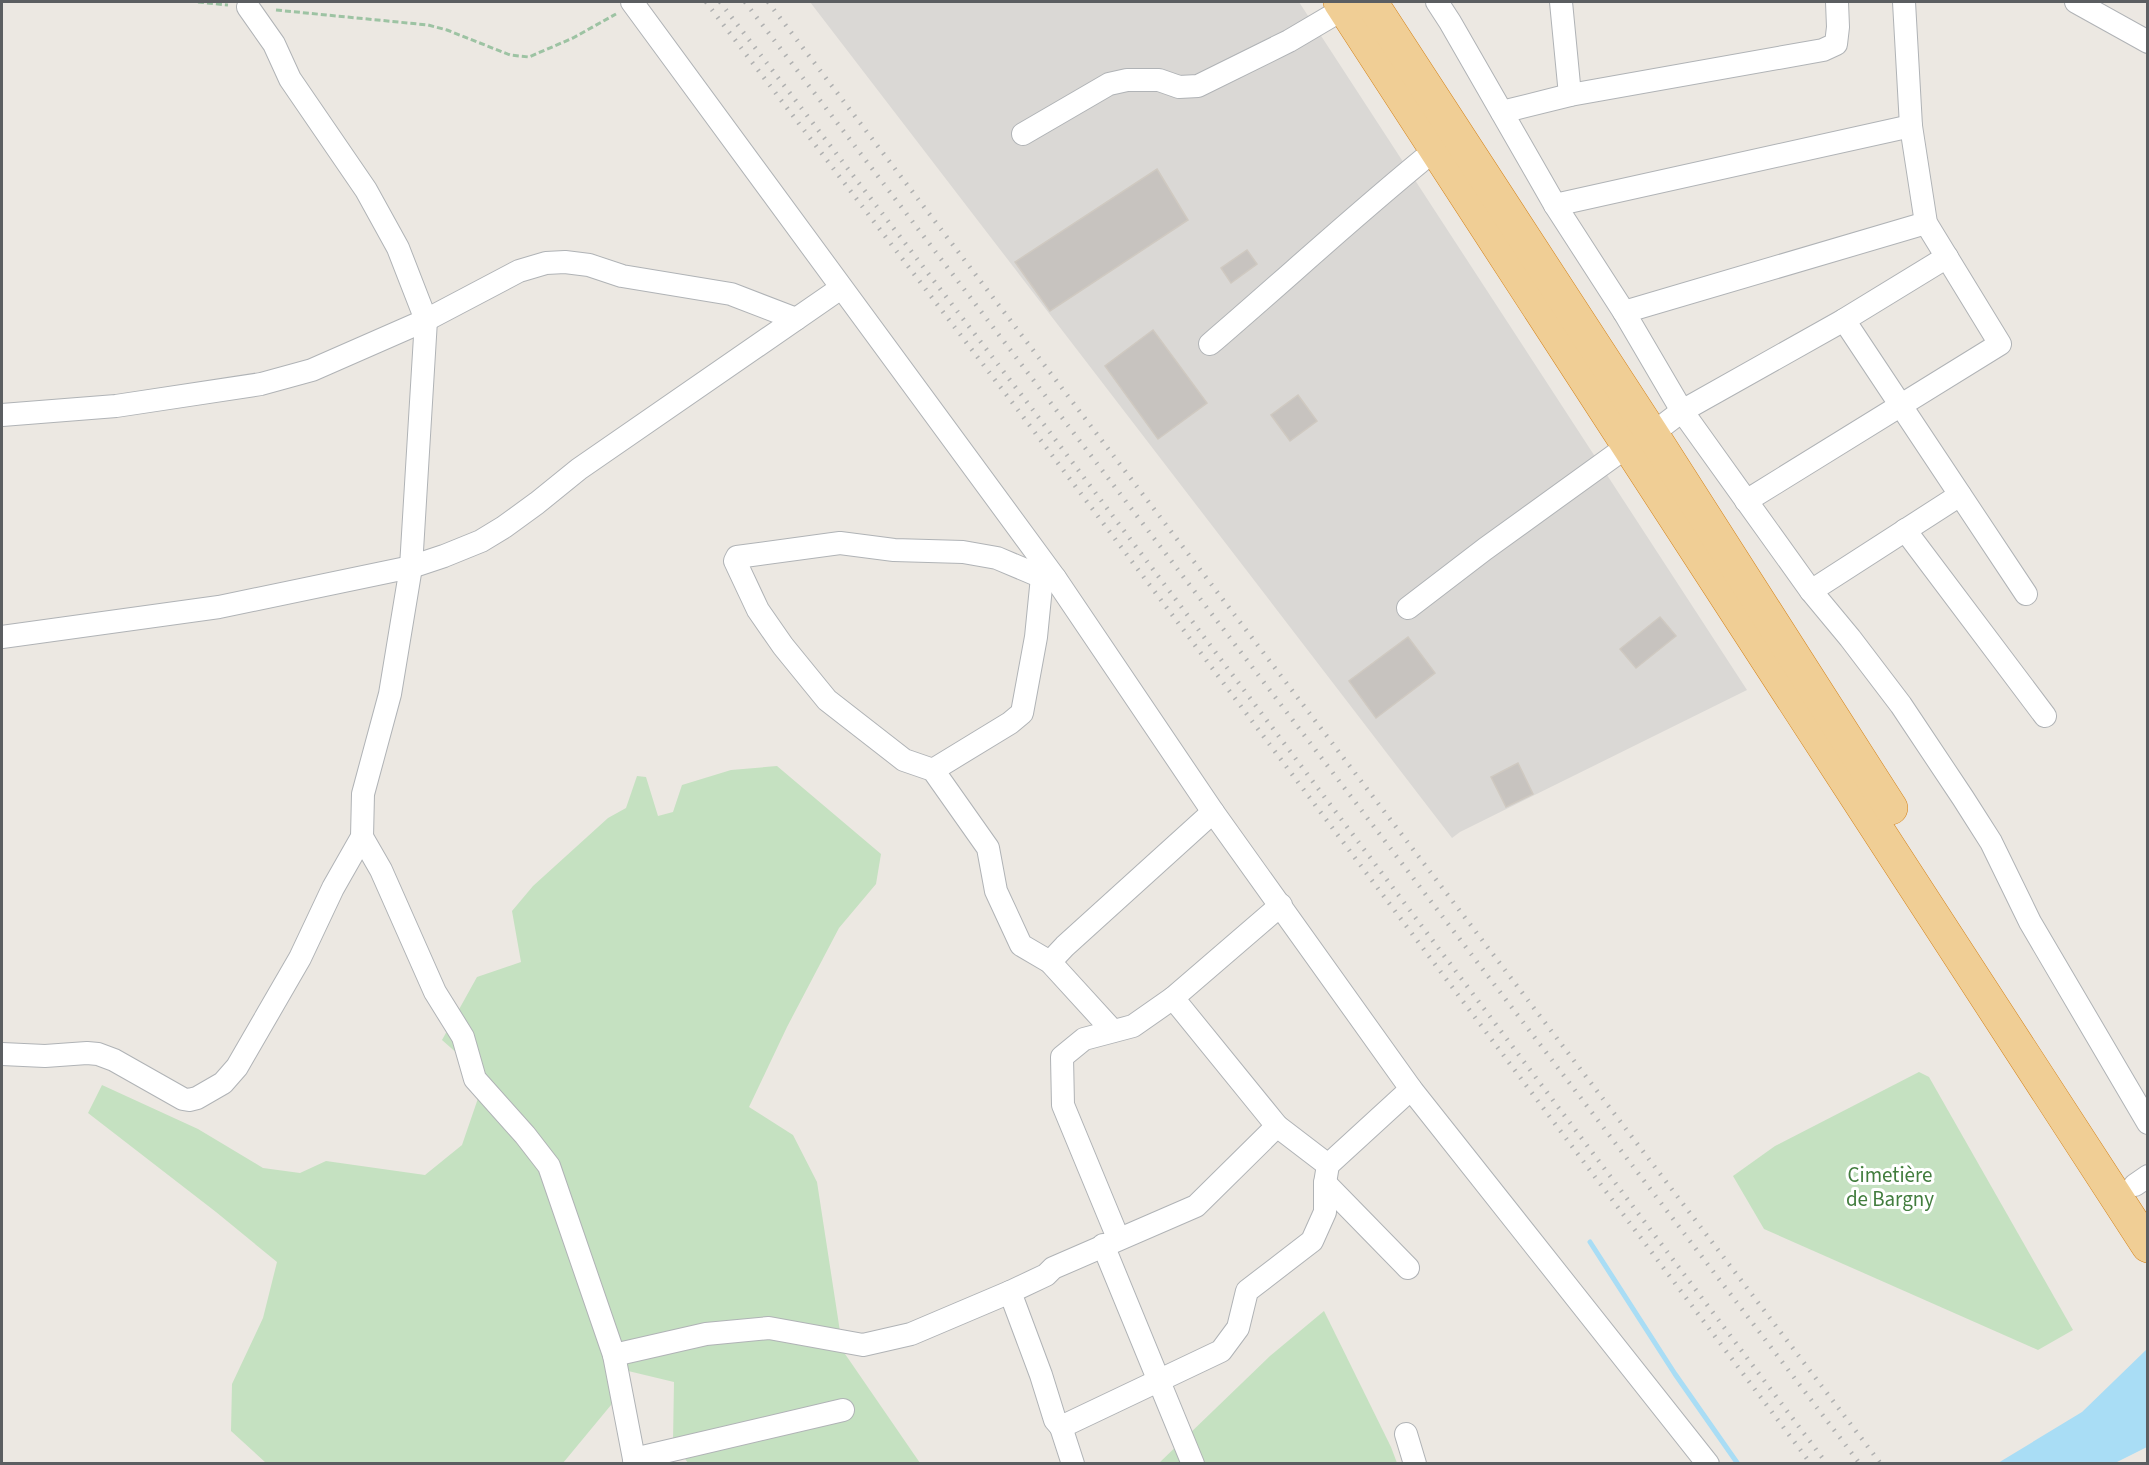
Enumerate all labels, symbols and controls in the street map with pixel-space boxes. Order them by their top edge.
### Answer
park label: Cimetière de Bargny [1846,1160,1934,1214]

